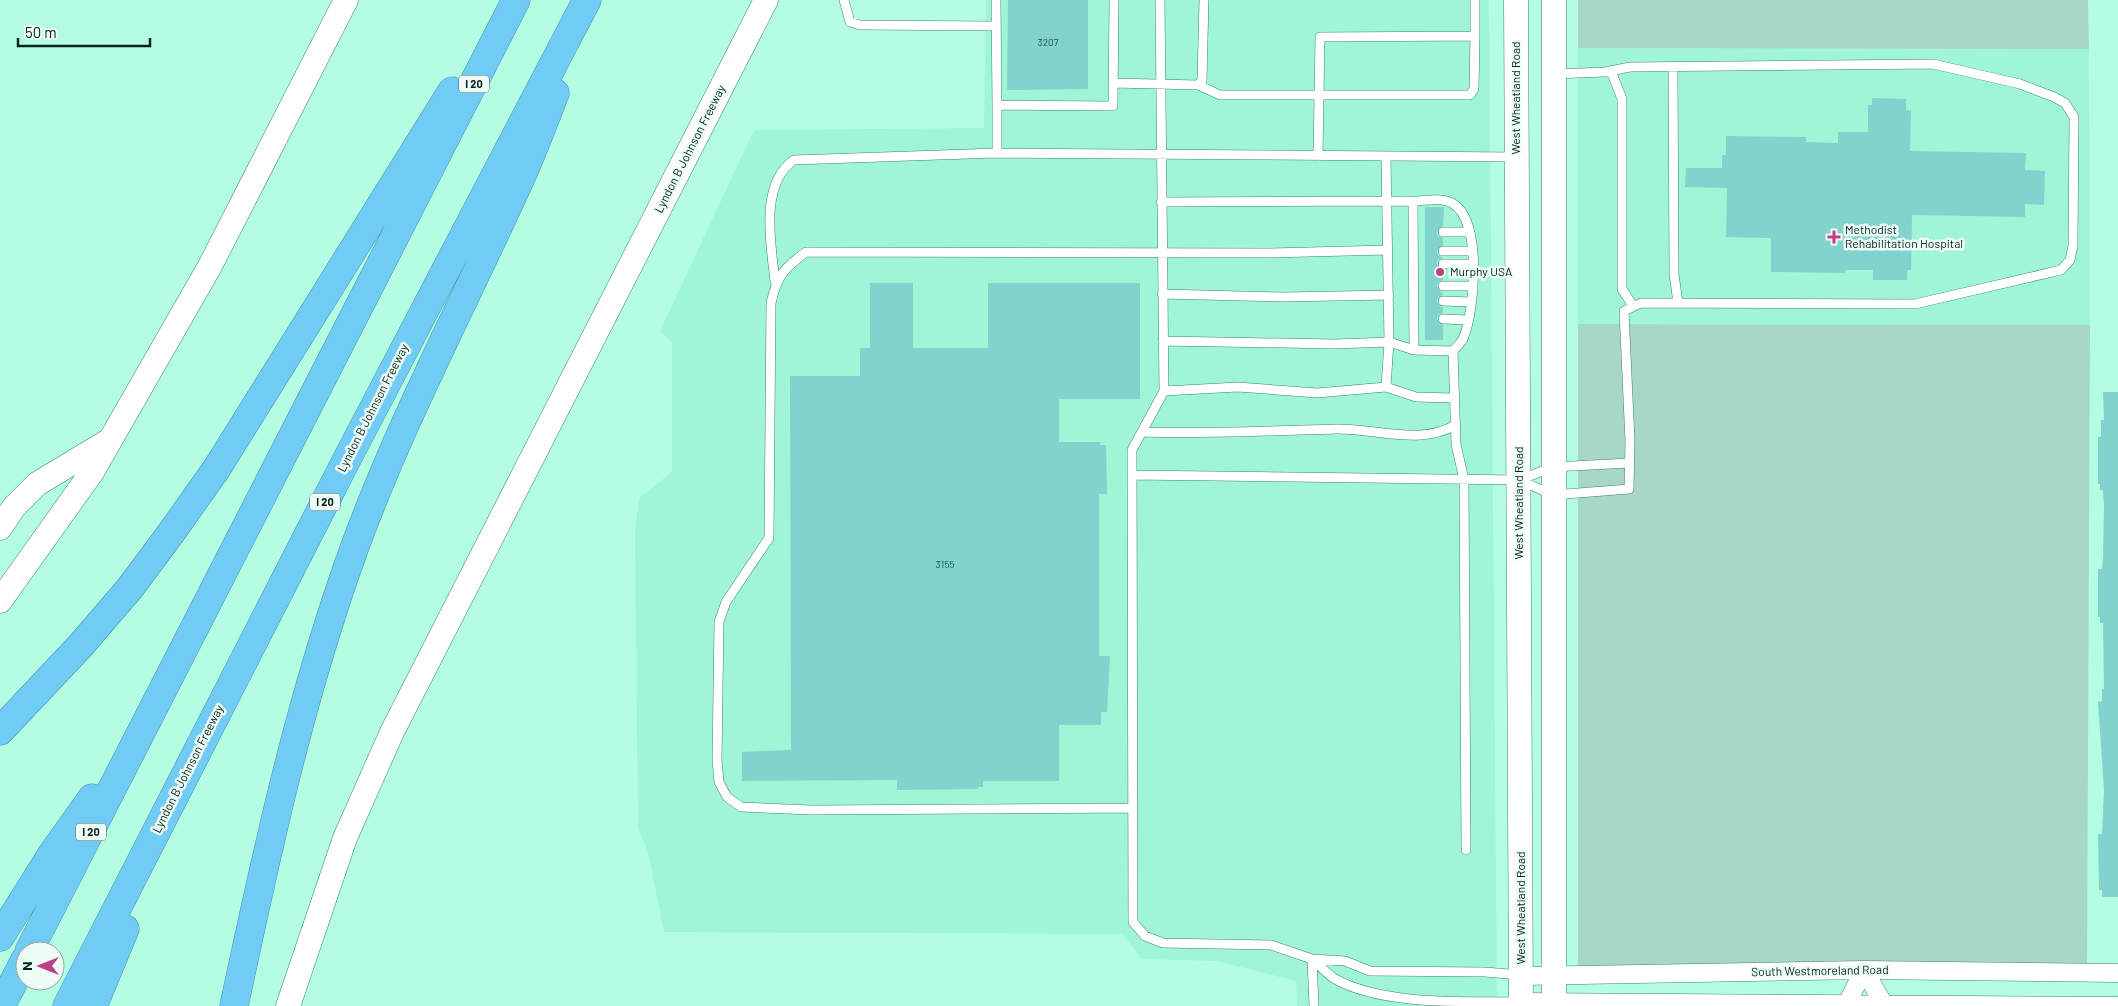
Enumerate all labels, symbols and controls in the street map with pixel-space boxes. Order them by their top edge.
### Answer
scale bar [18,15,150,47]
text: 50 m [25,23,57,41]
house number: 3207 [1038,36,1059,48]
street label: West Wheatland Road [1508,41,1522,155]
road number: I 20 [459,76,489,92]
street label: Lyndon B Johnson Freeway [651,82,728,215]
place label: Methodist Rehabilitation Hospital [1845,222,1963,250]
marker: Methodist Rehabilitation Hospital [1827,230,1841,244]
place label: Murphy USA [1450,264,1512,278]
marker: Murphy USA [1434,266,1446,278]
street label: Lyndon B Johnson Freeway [334,341,411,474]
street label: West Wheatland Road [1511,446,1525,560]
road number: I 20 [310,494,340,511]
house number: 3155 [936,558,954,570]
street label: Lyndon B Johnson Freeway [149,702,226,835]
road number: I 20 [76,824,106,840]
street label: West Wheatland Road [1513,851,1527,965]
north arrow [15,941,65,991]
text: N [18,961,35,971]
street label: South Westmoreland Road [1751,962,1889,978]

